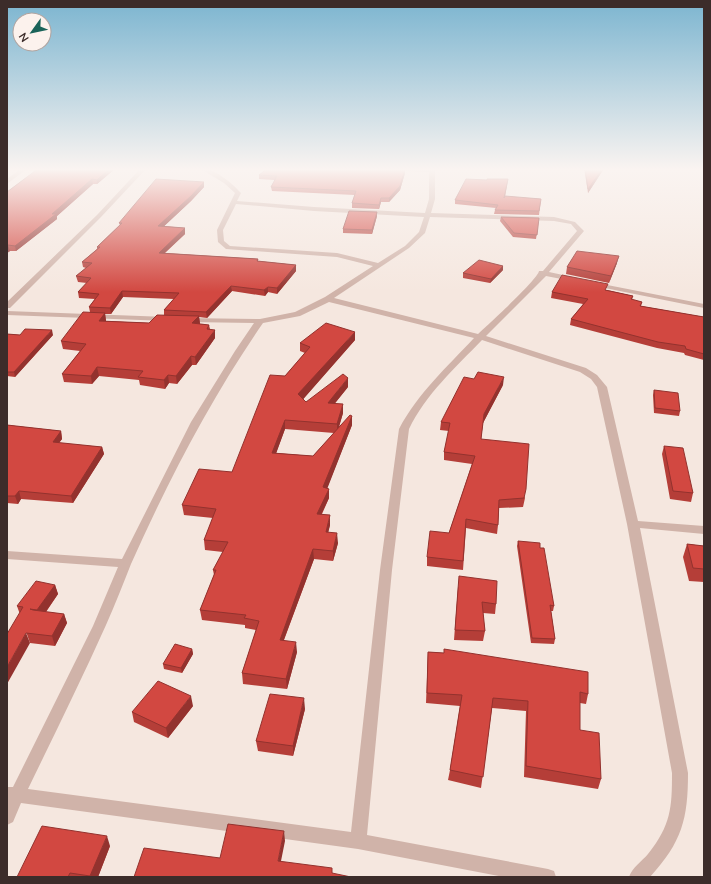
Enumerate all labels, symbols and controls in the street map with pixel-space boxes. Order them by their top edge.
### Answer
north arrow [12,12,52,52]
text: N [15,30,32,45]

